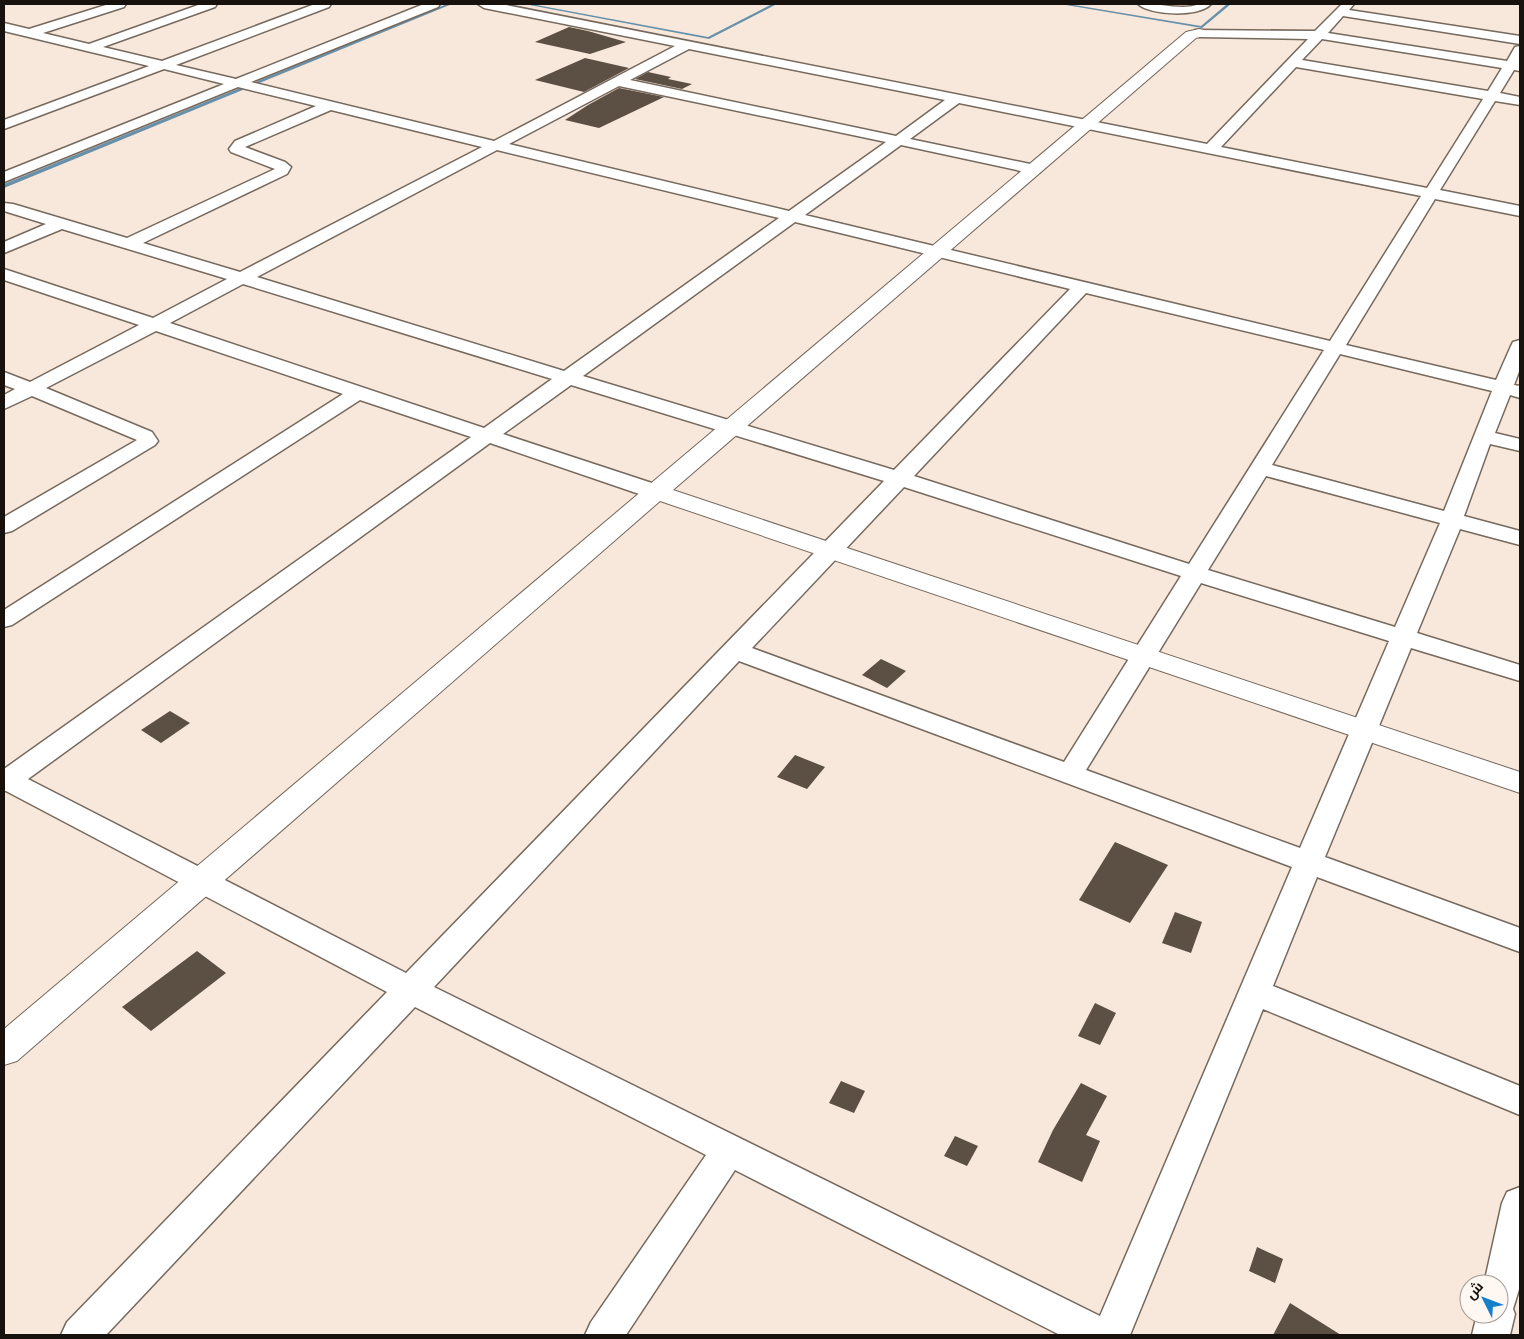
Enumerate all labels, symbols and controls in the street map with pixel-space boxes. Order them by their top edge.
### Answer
north arrow [1459,1274,1509,1324]
text: ش [1462,1278,1487,1303]

